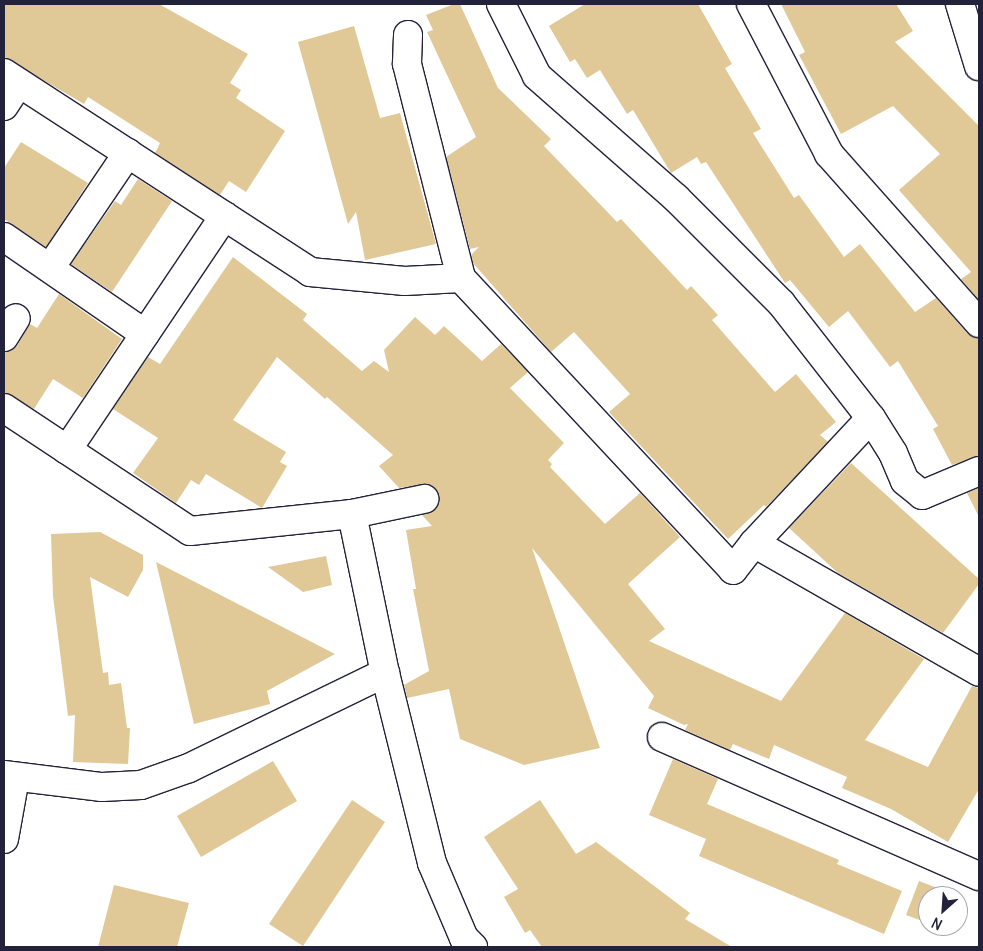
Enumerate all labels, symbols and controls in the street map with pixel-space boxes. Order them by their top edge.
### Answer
north arrow [918,886,968,936]
text: N [929,913,945,934]

